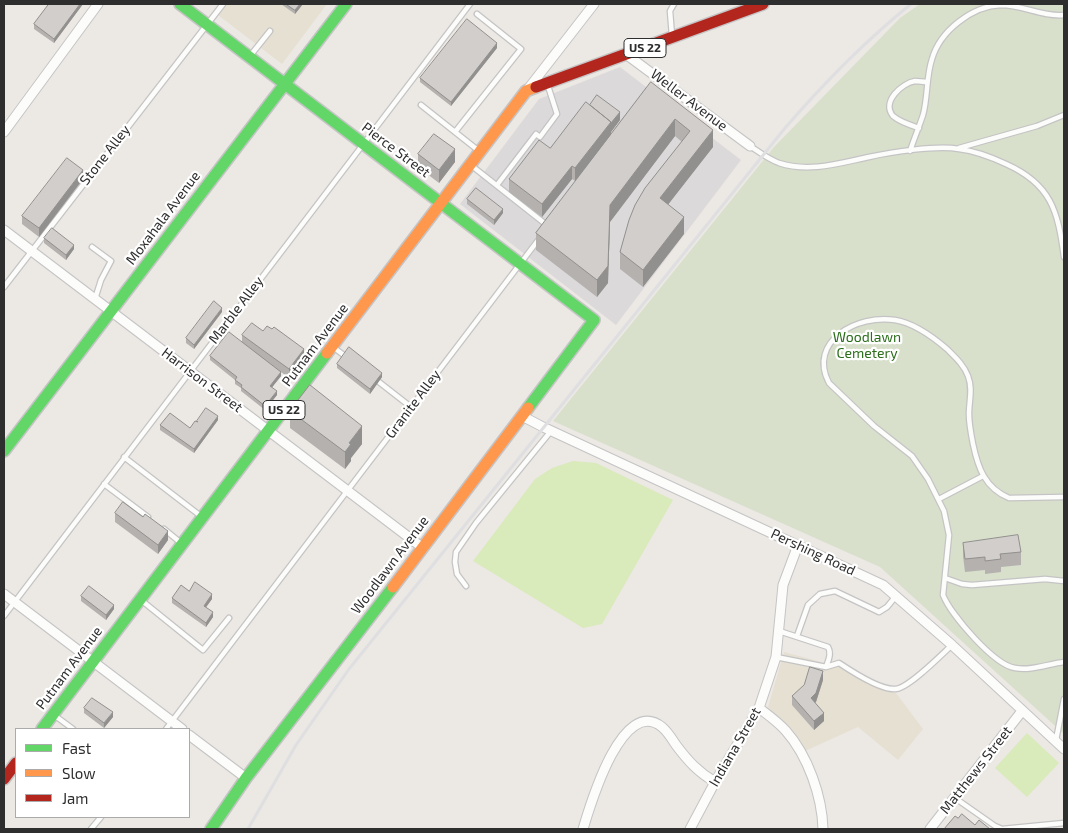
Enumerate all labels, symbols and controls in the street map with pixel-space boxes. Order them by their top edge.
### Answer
road number: US 22 [624,38,666,58]
street label: Weller Avenue [647,66,731,134]
street label: Pierce Street [359,119,433,181]
street label: Stone Alley [76,122,134,188]
street label: Moxahala Avenue [122,168,204,268]
street label: Marble Alley [205,273,267,347]
street label: Putnam Avenue [278,300,352,390]
park label: Woodlawn Cemetery [833,329,901,362]
street label: Harrison Street [158,344,246,416]
street label: Granite Alley [382,366,444,442]
road number: US 22 [263,400,305,420]
street label: Woodlawn Avenue [348,513,432,617]
street label: Pershing Road [768,525,858,579]
street label: Putnam Avenue [32,623,106,713]
street label: Indiana Street [706,704,764,790]
street label: Matthews Street [936,723,1016,817]
legend [15,728,190,818]
text: Fast [62,739,91,757]
text: Slow [62,764,96,782]
text: Jam [62,789,88,807]

